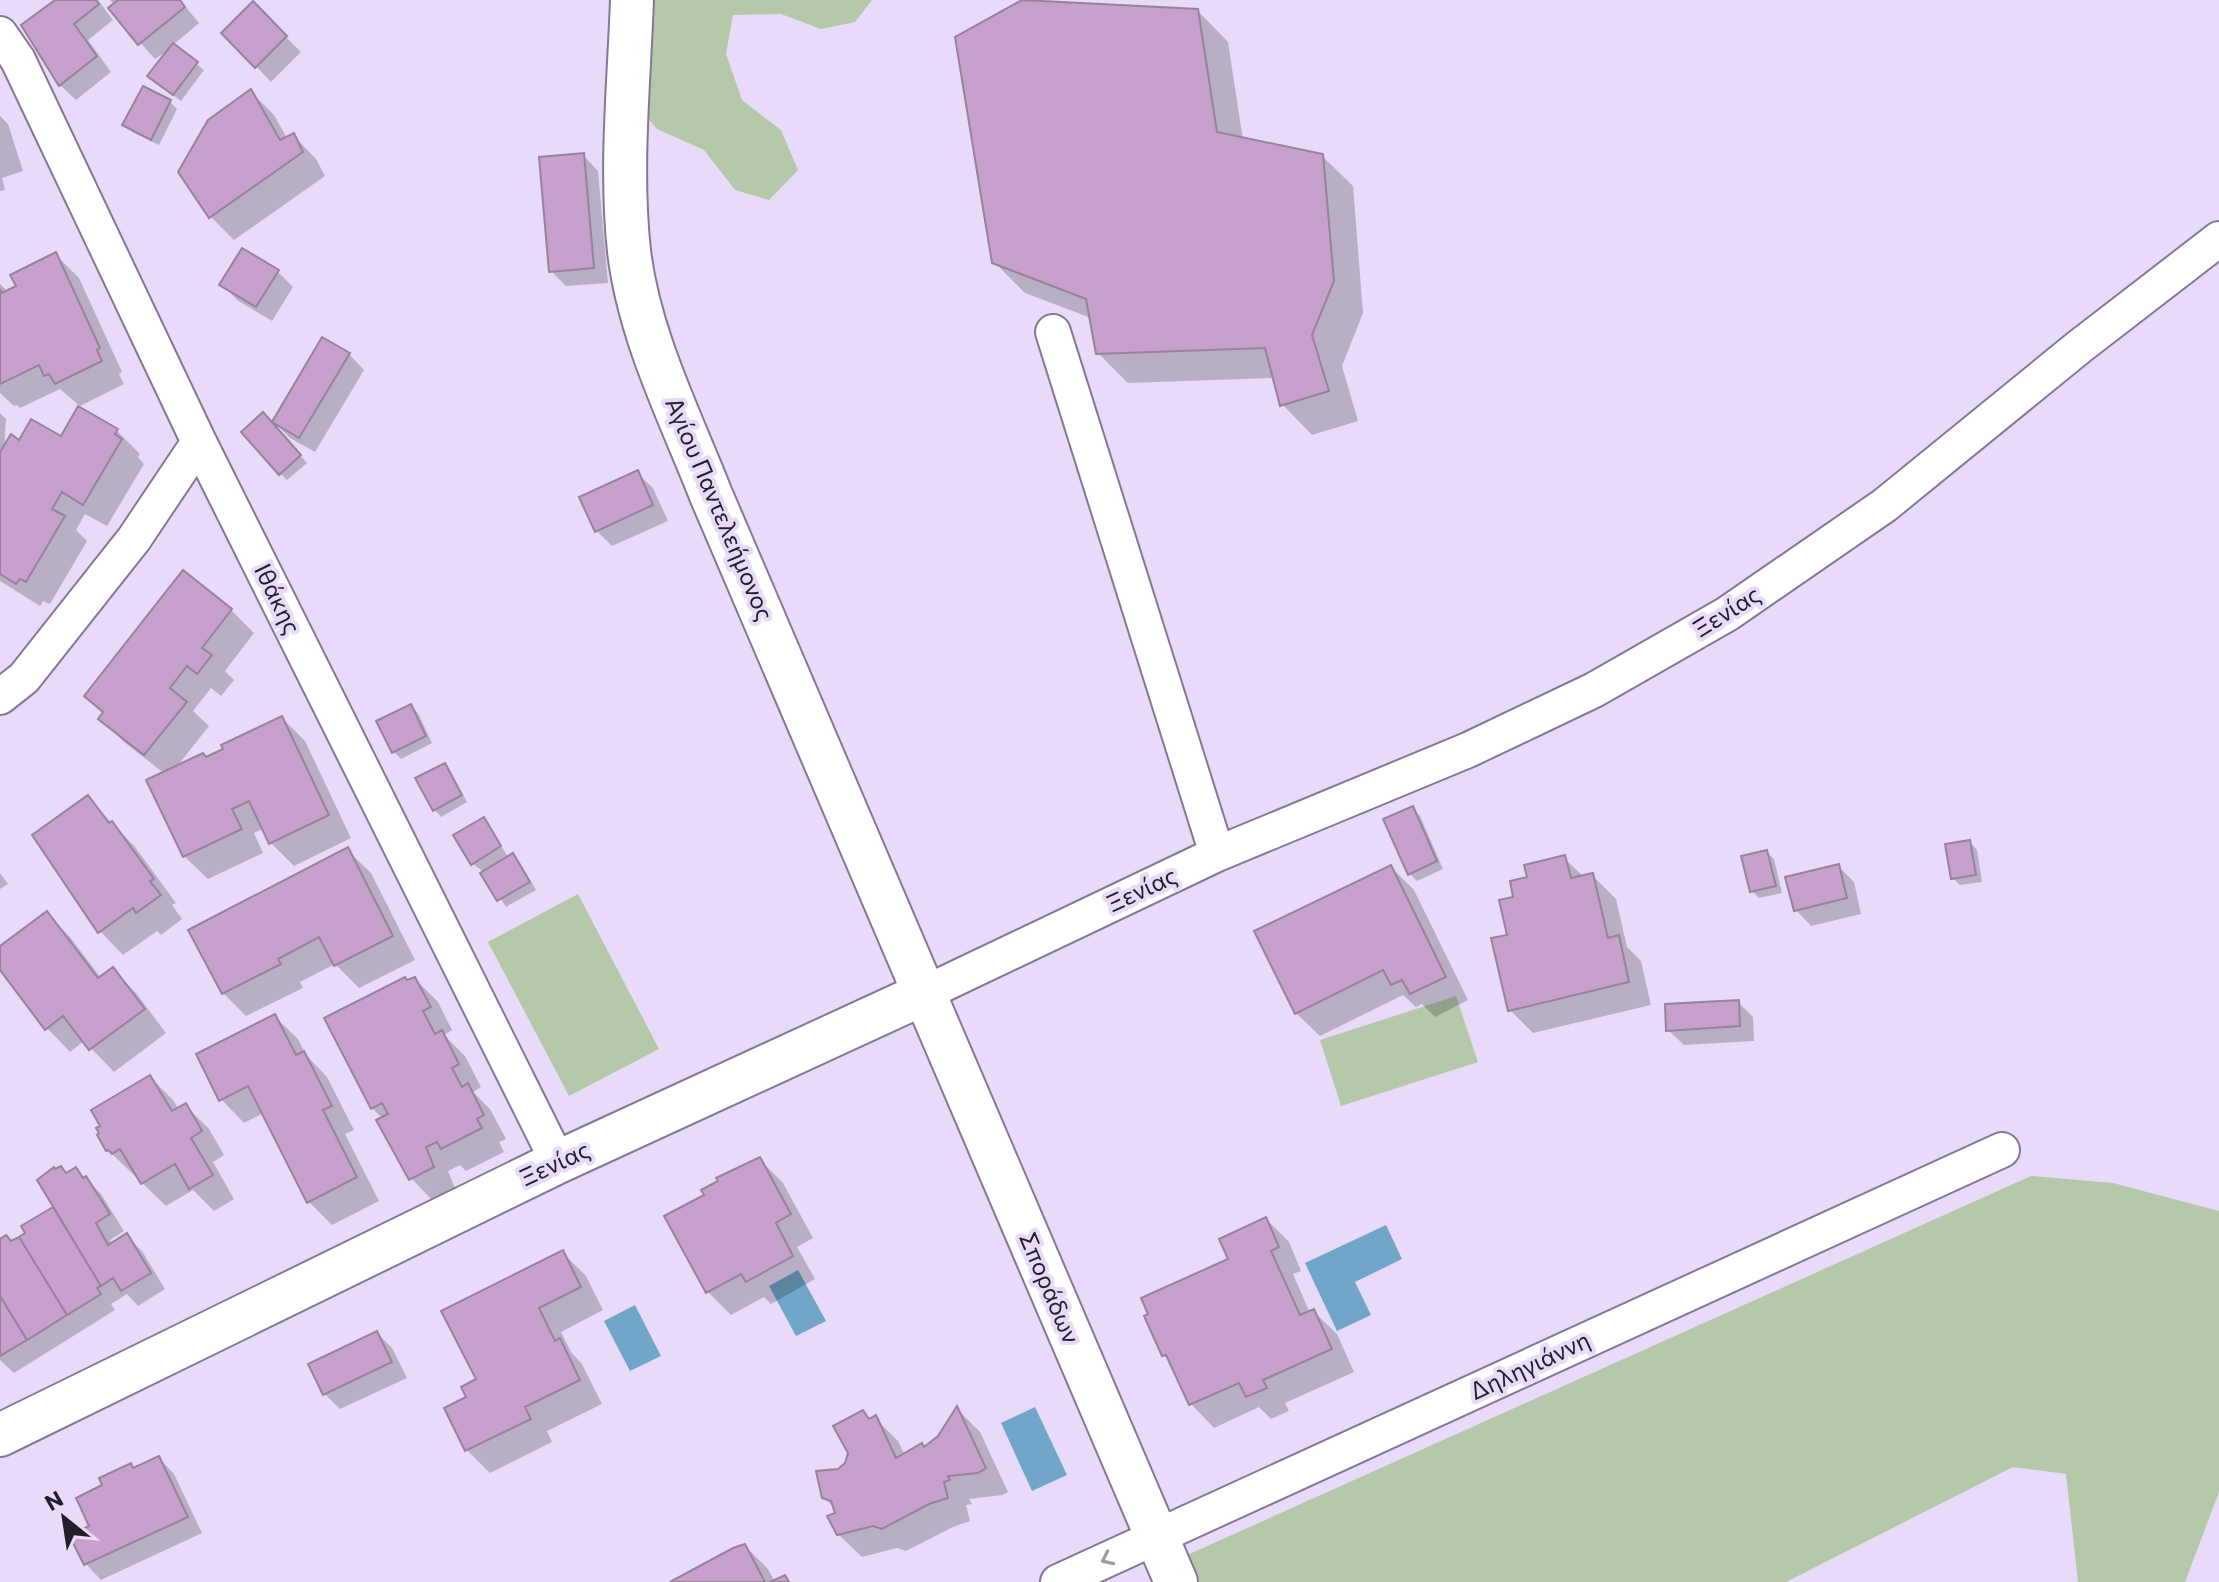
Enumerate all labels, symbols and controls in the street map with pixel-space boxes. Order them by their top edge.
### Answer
street label: Αγίου Παντελεήμονος [660,392,781,624]
street label: Ιθάκης [249,559,308,638]
street label: Ξενίας [1687,579,1765,642]
street label: Ξενίας [1102,860,1181,917]
street label: Ξενίας [515,1134,594,1191]
street label: Σποράδων [1014,1228,1087,1347]
street label: Δηληγιάννη [1465,1324,1594,1405]
north arrow [24,1478,104,1558]
text: N [40,1484,68,1516]
one-way arrow [1101,1550,1116,1566]

